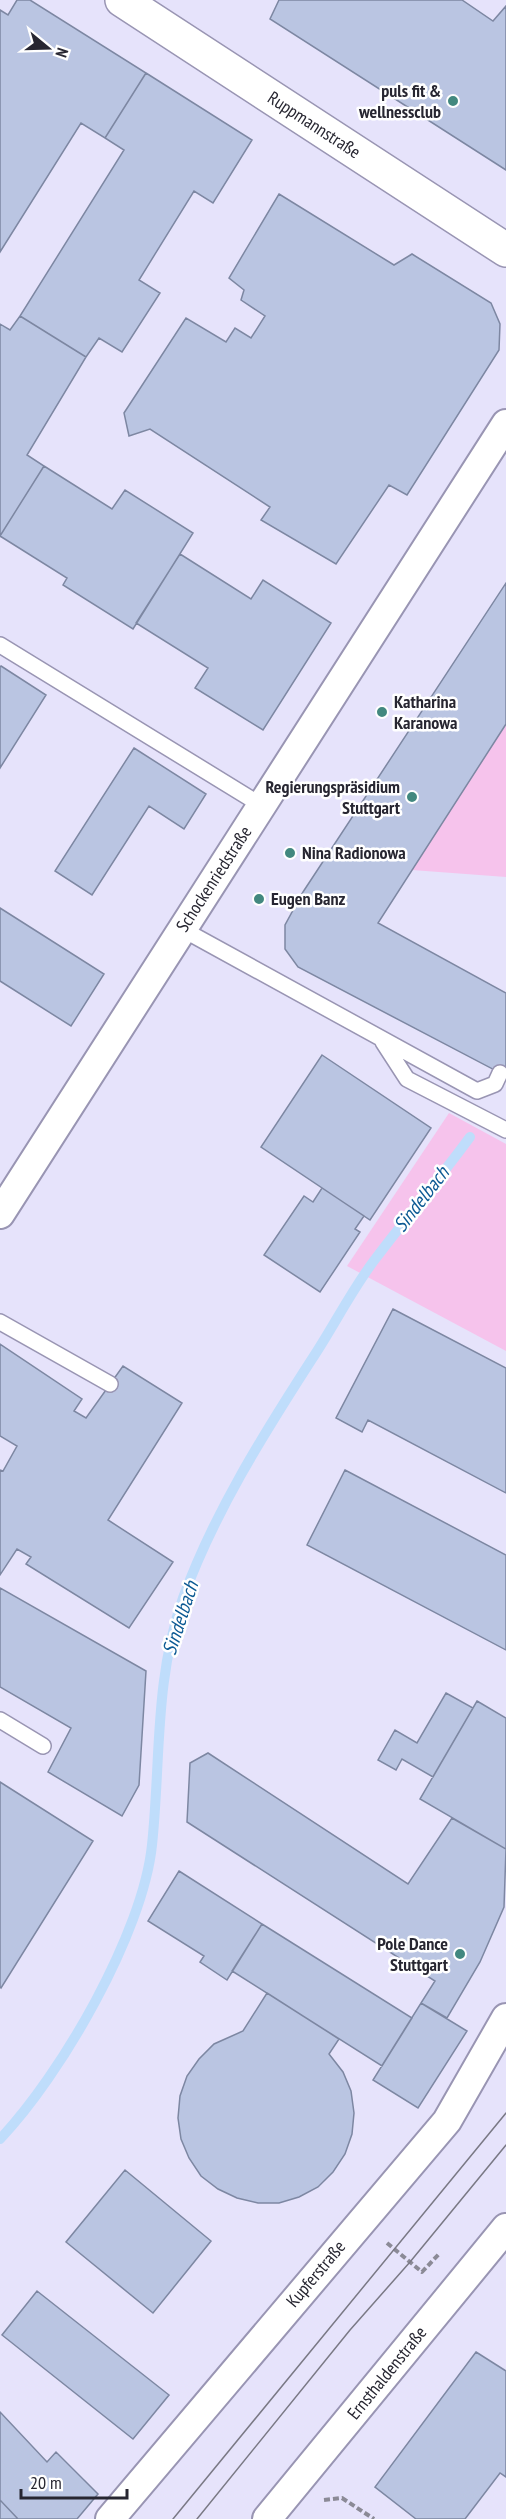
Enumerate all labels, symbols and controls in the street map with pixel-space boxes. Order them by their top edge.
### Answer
north arrow [18,18,78,78]
text: N [51,46,73,60]
place label: puls fit & wellnessclub [358,79,441,123]
street label: Ruppmannstraße [263,86,365,163]
marker: puls fit & wellnessclub [446,94,460,108]
place label: Katharina Karanowa [394,690,457,734]
marker: Katharina Karanowa [375,705,389,719]
place label: Regierungspräsidium Stuttgart [265,775,401,819]
marker: Regierungspräsidium Stuttgart [405,790,419,804]
street label: Schockenriedstraße [171,821,256,936]
place label: Nina Radionowa [302,841,406,864]
marker: Nina Radionowa [283,846,297,860]
place label: Eugen Banz [271,887,346,910]
marker: Eugen Banz [252,892,266,906]
water label: Sindelbach [387,1160,455,1237]
water label: Sindelbach [156,1577,204,1658]
place label: Pole Dance Stuttgart [377,1932,449,1976]
marker: Pole Dance Stuttgart [453,1947,467,1961]
street label: Kupferstraße [281,2236,350,2312]
street label: Ernsthaldenstraße [342,2321,431,2424]
scale bar [21,2462,128,2500]
text: 20 m [30,2471,62,2494]

